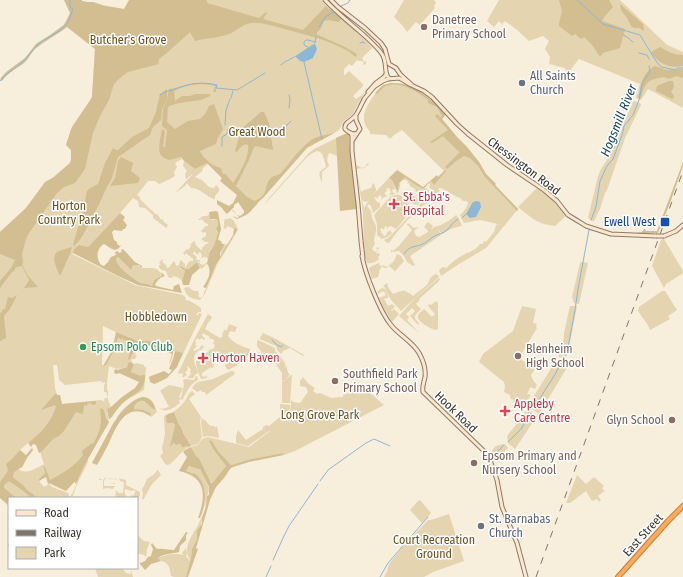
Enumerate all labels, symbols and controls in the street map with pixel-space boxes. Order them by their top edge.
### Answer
place label: Danetree Primary School [432,13,506,41]
marker: Danetree Primary School [419,22,429,32]
park label: Butcher's Grove [90,33,166,47]
place label: All Saints Church [530,69,576,97]
marker: All Saints Church [517,78,527,88]
water label: Hogsmill River [597,81,640,159]
park label: Great Wood [228,125,286,139]
street label: Chessington Road [485,134,563,198]
place label: St. Ebba's Hospital [403,190,450,218]
marker: St. Ebba's Hospital [388,198,400,210]
park label: Horton Country Park [38,199,101,227]
place label: Ewell West [604,215,656,229]
marker: Ewell West [659,216,671,228]
park label: Hobbledown [125,310,187,324]
place label: Epsom Polo Club [91,340,173,354]
marker: Epsom Polo Club [78,342,88,352]
place label: Blenheim High School [526,342,584,370]
place label: Horton Haven [212,351,280,365]
marker: Blenheim High School [513,351,523,361]
marker: Horton Haven [197,352,209,364]
place label: Southfield Park Primary School [343,367,418,395]
marker: Southfield Park Primary School [330,376,340,386]
street label: Hook Road [432,388,480,436]
place label: Appleby Care Centre [514,397,570,425]
marker: Appleby Care Centre [499,405,511,417]
park label: Long Grove Park [281,408,360,422]
place label: Glyn School [606,413,664,427]
marker: Glyn School [667,415,677,425]
place label: Epsom Primary and Nursery School [482,449,577,477]
marker: Epsom Primary and Nursery School [469,458,479,468]
legend [8,497,138,569]
text: Road [44,506,69,520]
street label: East Street [620,511,666,559]
place label: St. Barnabas Church [489,512,550,540]
marker: St. Barnabas Church [476,521,486,531]
text: Railway [44,526,82,540]
park label: Court Recreation Ground [393,533,475,561]
text: Park [44,546,66,560]

